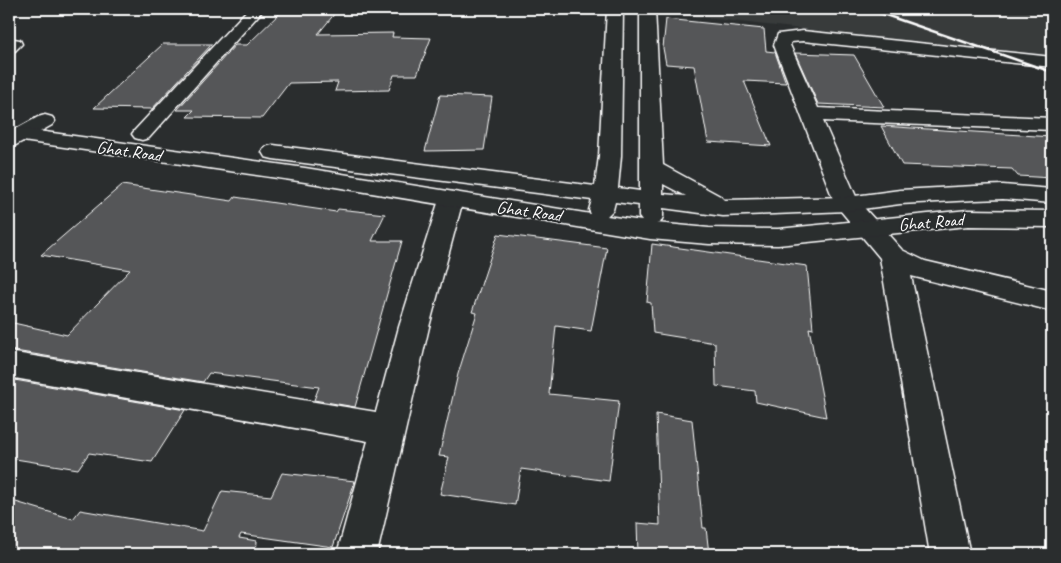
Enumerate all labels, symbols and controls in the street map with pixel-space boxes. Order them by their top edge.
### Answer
street label: Ghat Road [95,136,166,167]
street label: Ghat Road [495,196,566,227]
street label: Ghat Road [898,208,967,236]

